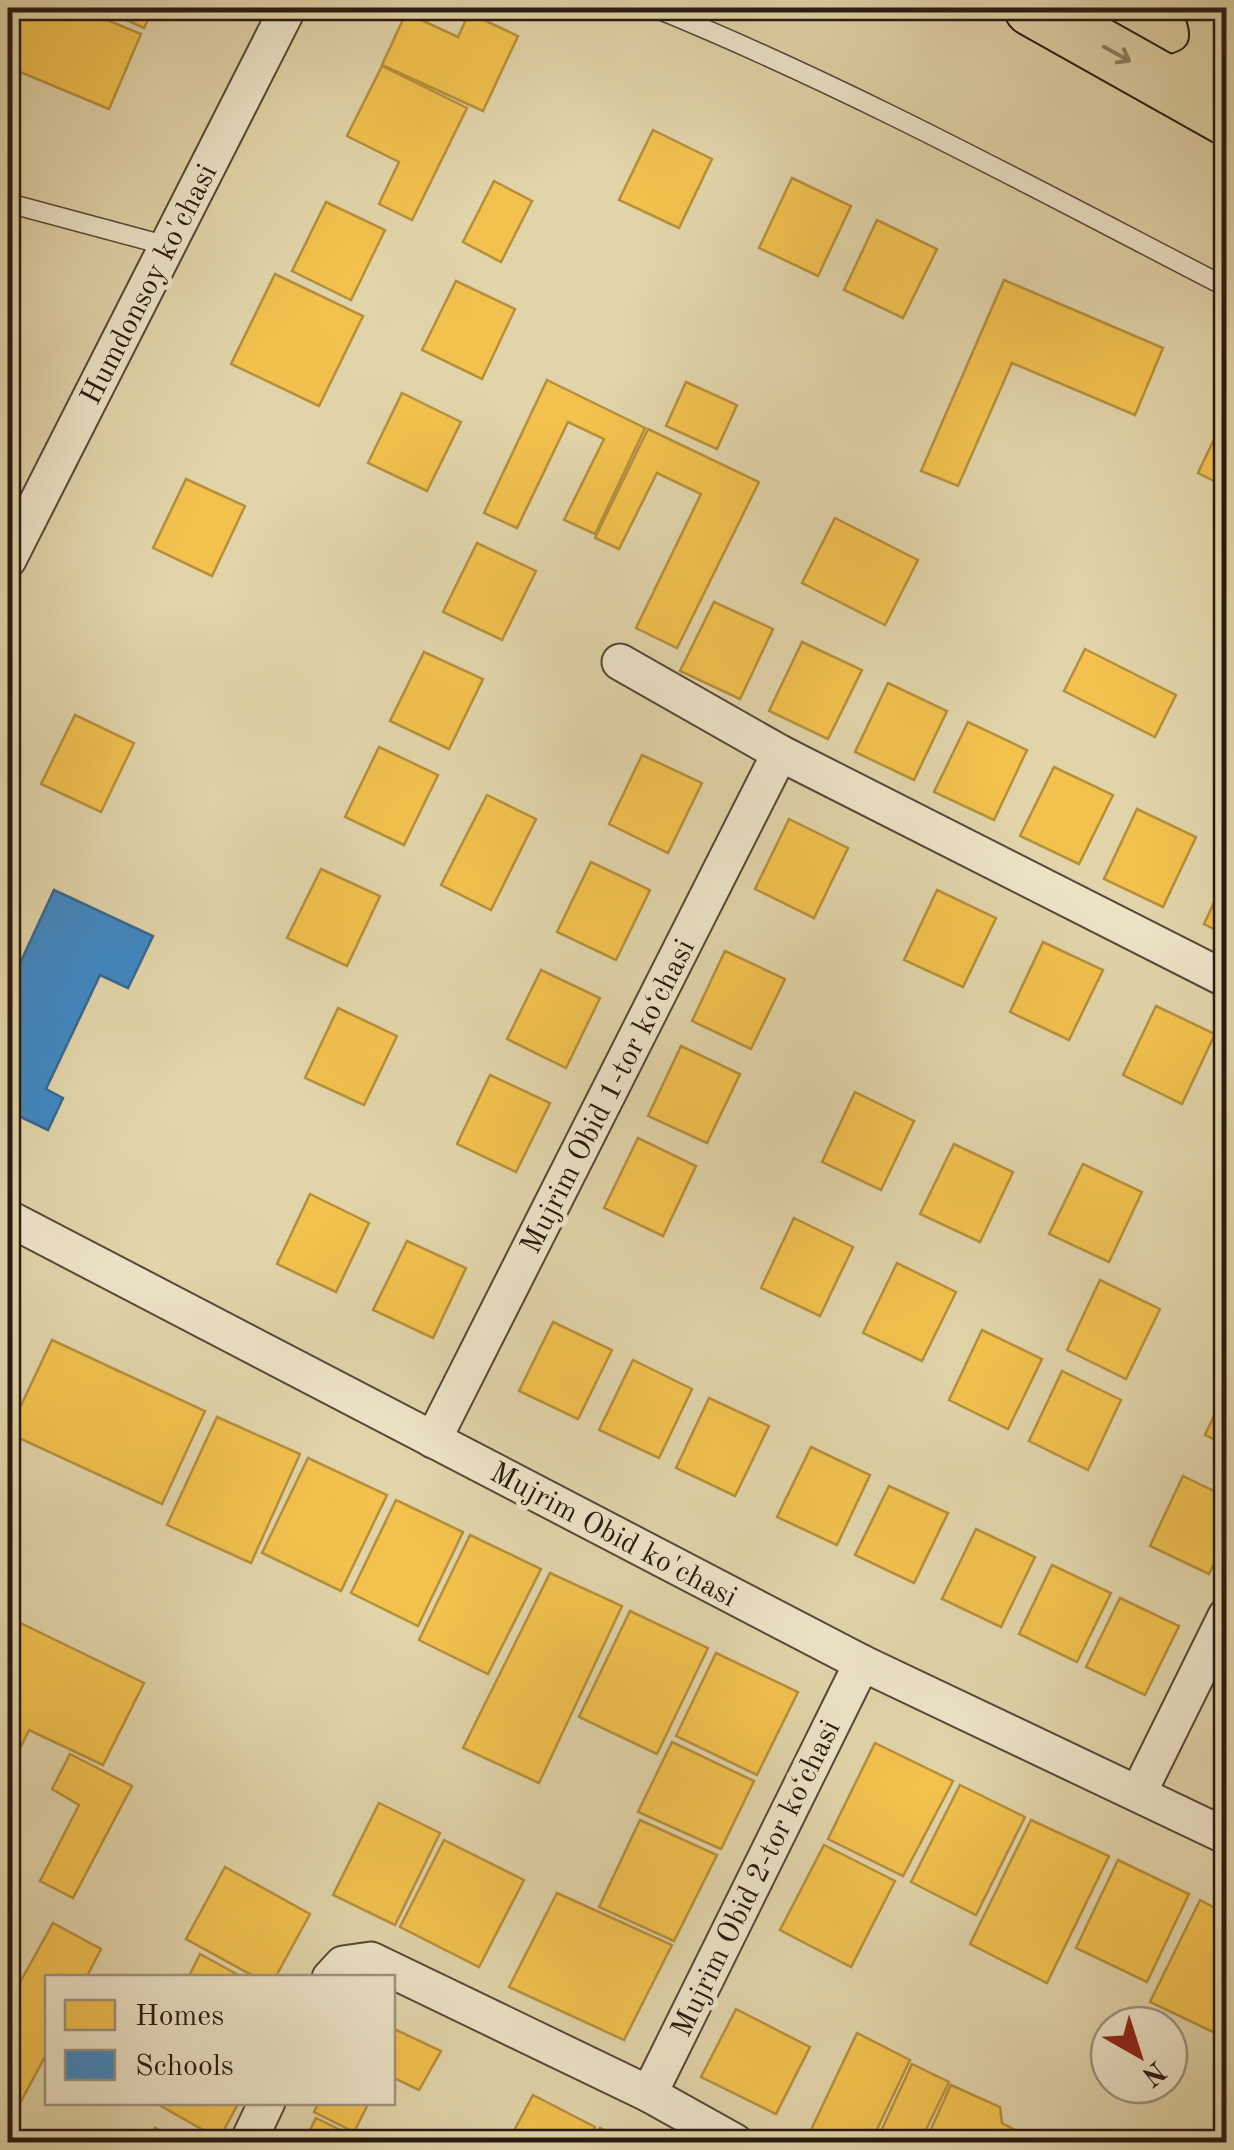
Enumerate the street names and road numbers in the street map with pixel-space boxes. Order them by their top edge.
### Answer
street label: Humdonsoy ko'chasi [76,160,223,410]
street label: Mujrim Obid 1-tor koʻchasi [516,935,701,1259]
street label: Mujrim Obid ko'chasi [485,1458,741,1614]
street label: Mujrim Obid 2-tor koʻchasi [667,1716,847,2042]

